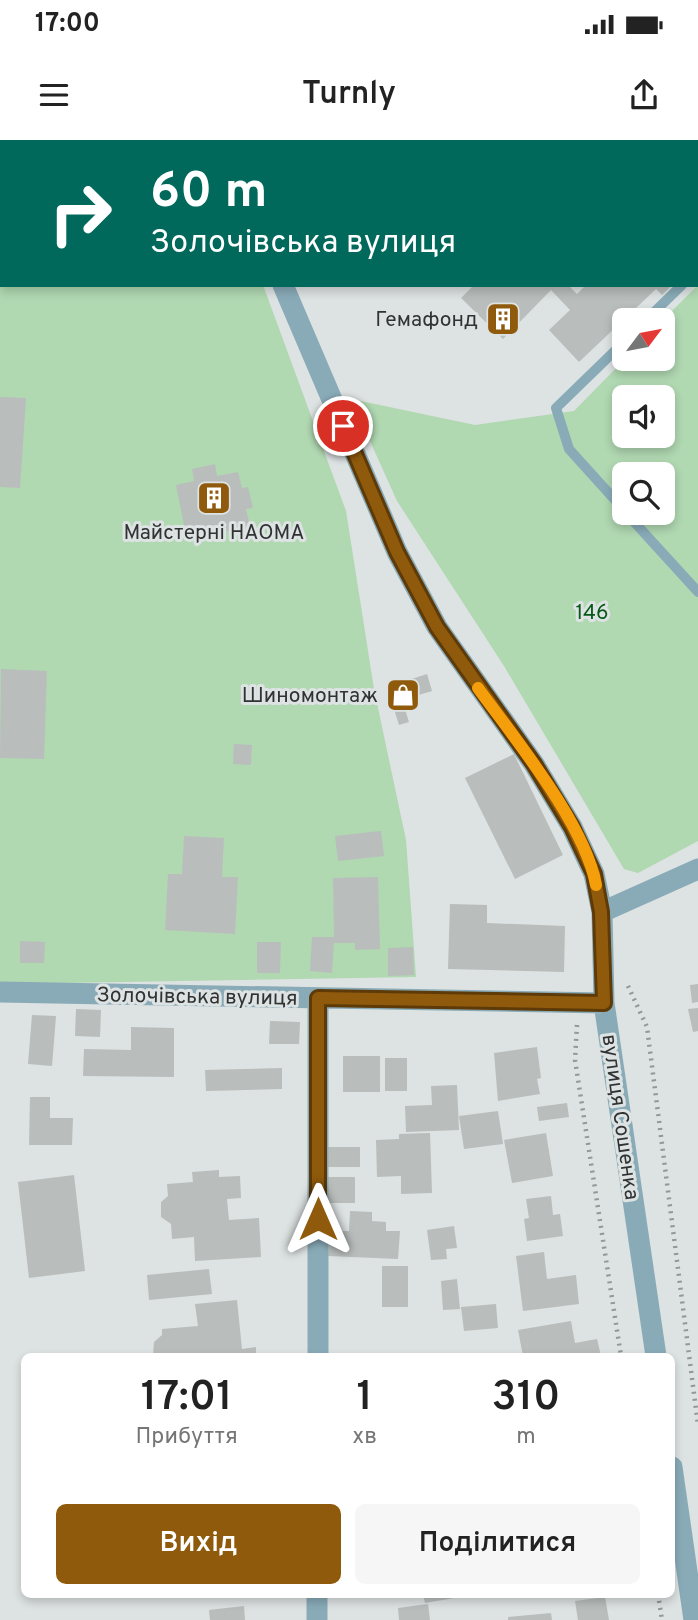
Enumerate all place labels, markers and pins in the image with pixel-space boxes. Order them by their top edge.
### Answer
building icon: Гемафонд [484,300,522,338]
place label: Гемафонд [375,307,478,334]
pin [313,396,373,456]
building icon: Майстерні НАОМА [195,479,233,517]
place label: Майстерні НАОМА [123,520,305,547]
shop icon: Шиномонтаж [384,676,422,714]
place label: Шиномонтаж [242,683,378,710]

